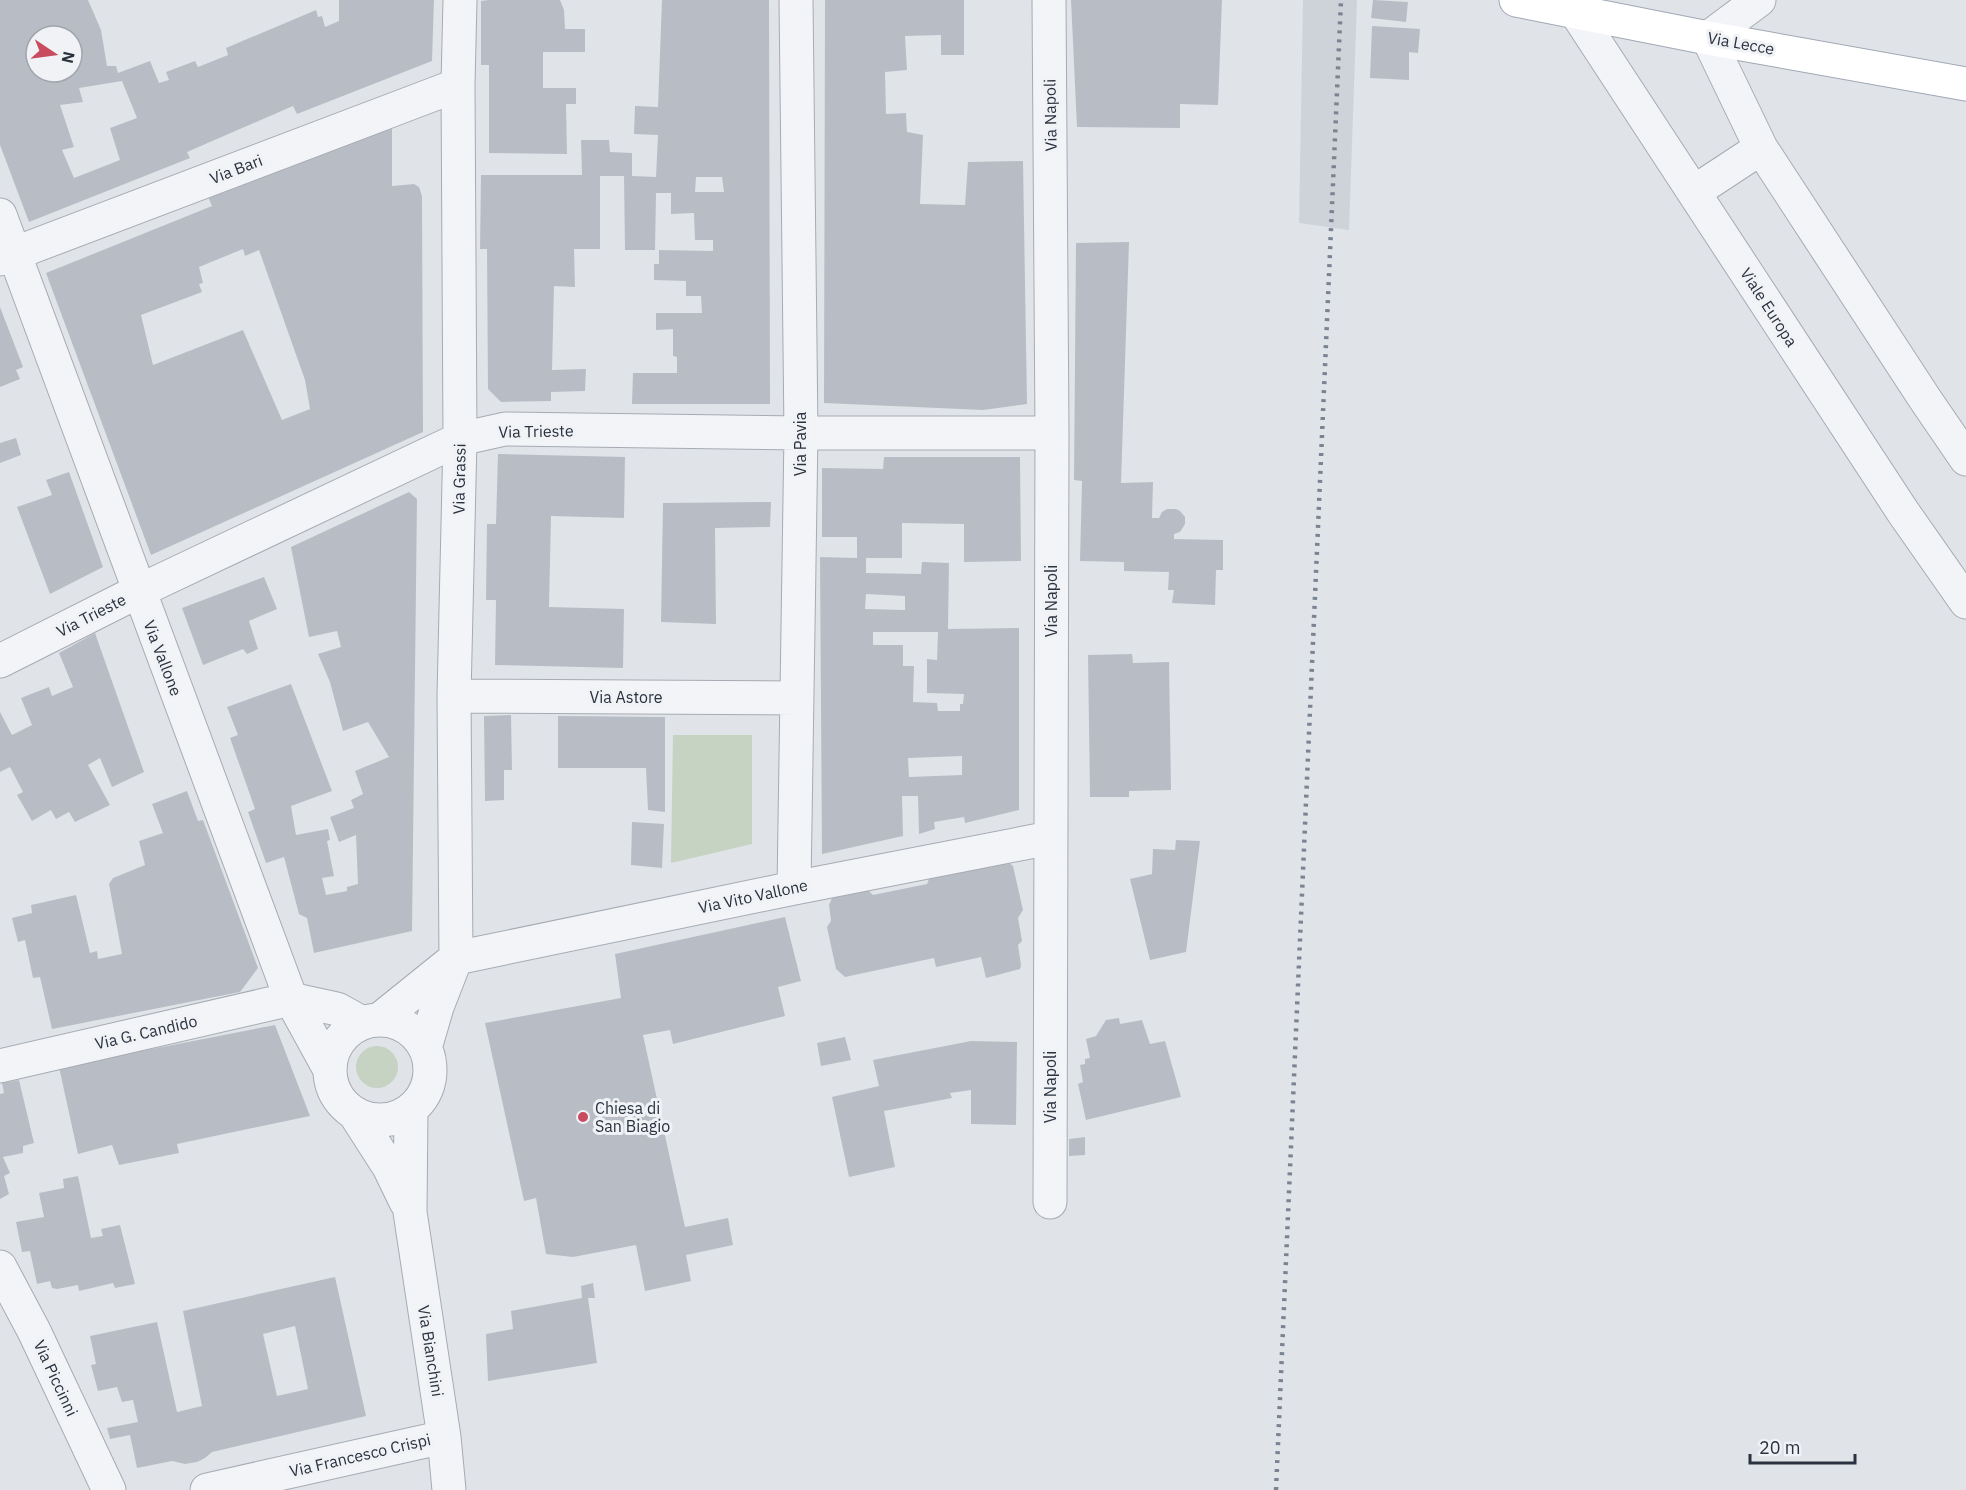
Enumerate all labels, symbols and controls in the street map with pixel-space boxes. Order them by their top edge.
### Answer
north arrow [24,24,84,84]
street label: Via Lecce [1706,27,1776,59]
text: N [58,49,80,65]
street label: Via Napoli [1039,79,1061,151]
street label: Via Bari [207,150,265,188]
street label: Viale Europa [1736,264,1802,351]
street label: Via Pavia [790,411,810,476]
street label: Via Trieste [498,420,574,442]
street label: Via Grassi [448,443,470,515]
street label: Via Napoli [1041,565,1061,637]
street label: Via Trieste [53,589,129,641]
street label: Via Vallone [139,617,187,699]
street label: Via Astore [589,687,663,707]
street label: Via Vito Vallone [696,875,810,917]
street label: Via G. Candido [93,1011,199,1053]
street label: Via Napoli [1040,1051,1060,1123]
place label: Chiesa di San Biagio [595,1098,670,1136]
marker: Chiesa di San Biagio [576,1110,590,1124]
street label: Via Bianchini [414,1304,448,1398]
street label: Via Piccinni [30,1337,82,1419]
scale bar [1750,1427,1855,1465]
street label: Via Francesco Crispi [287,1429,433,1481]
text: 20 m [1759,1436,1801,1459]

